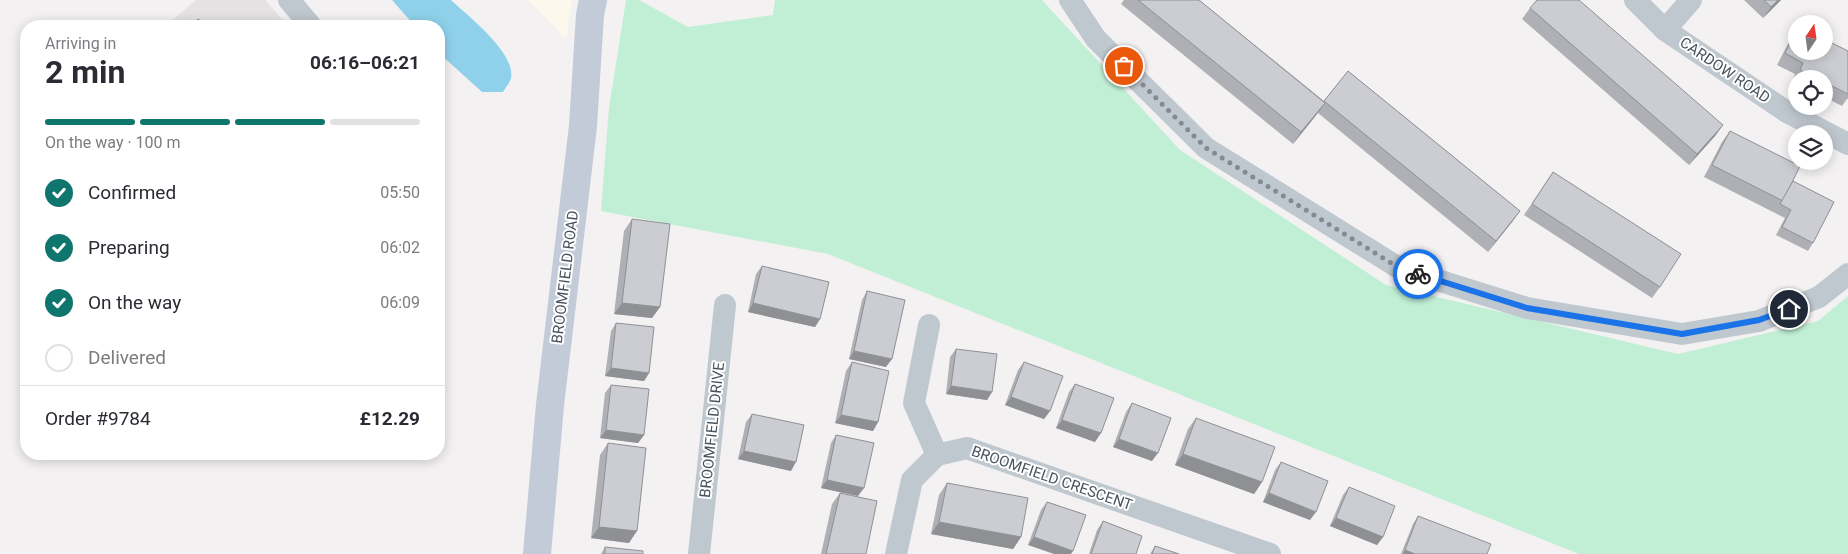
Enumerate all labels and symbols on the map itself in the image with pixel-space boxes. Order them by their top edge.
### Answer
north arrow [1788,15,1832,60]
street label: CARDOW ROAD [1676,33,1774,107]
pin [1103,45,1145,87]
street label: BROOMFIELD ROAD [548,209,582,345]
courier [1393,249,1443,299]
pin [1768,288,1810,330]
street label: BROOMFIELD DRIVE [696,361,728,499]
street label: BROOMFIELD CRESCENT [969,442,1135,514]

